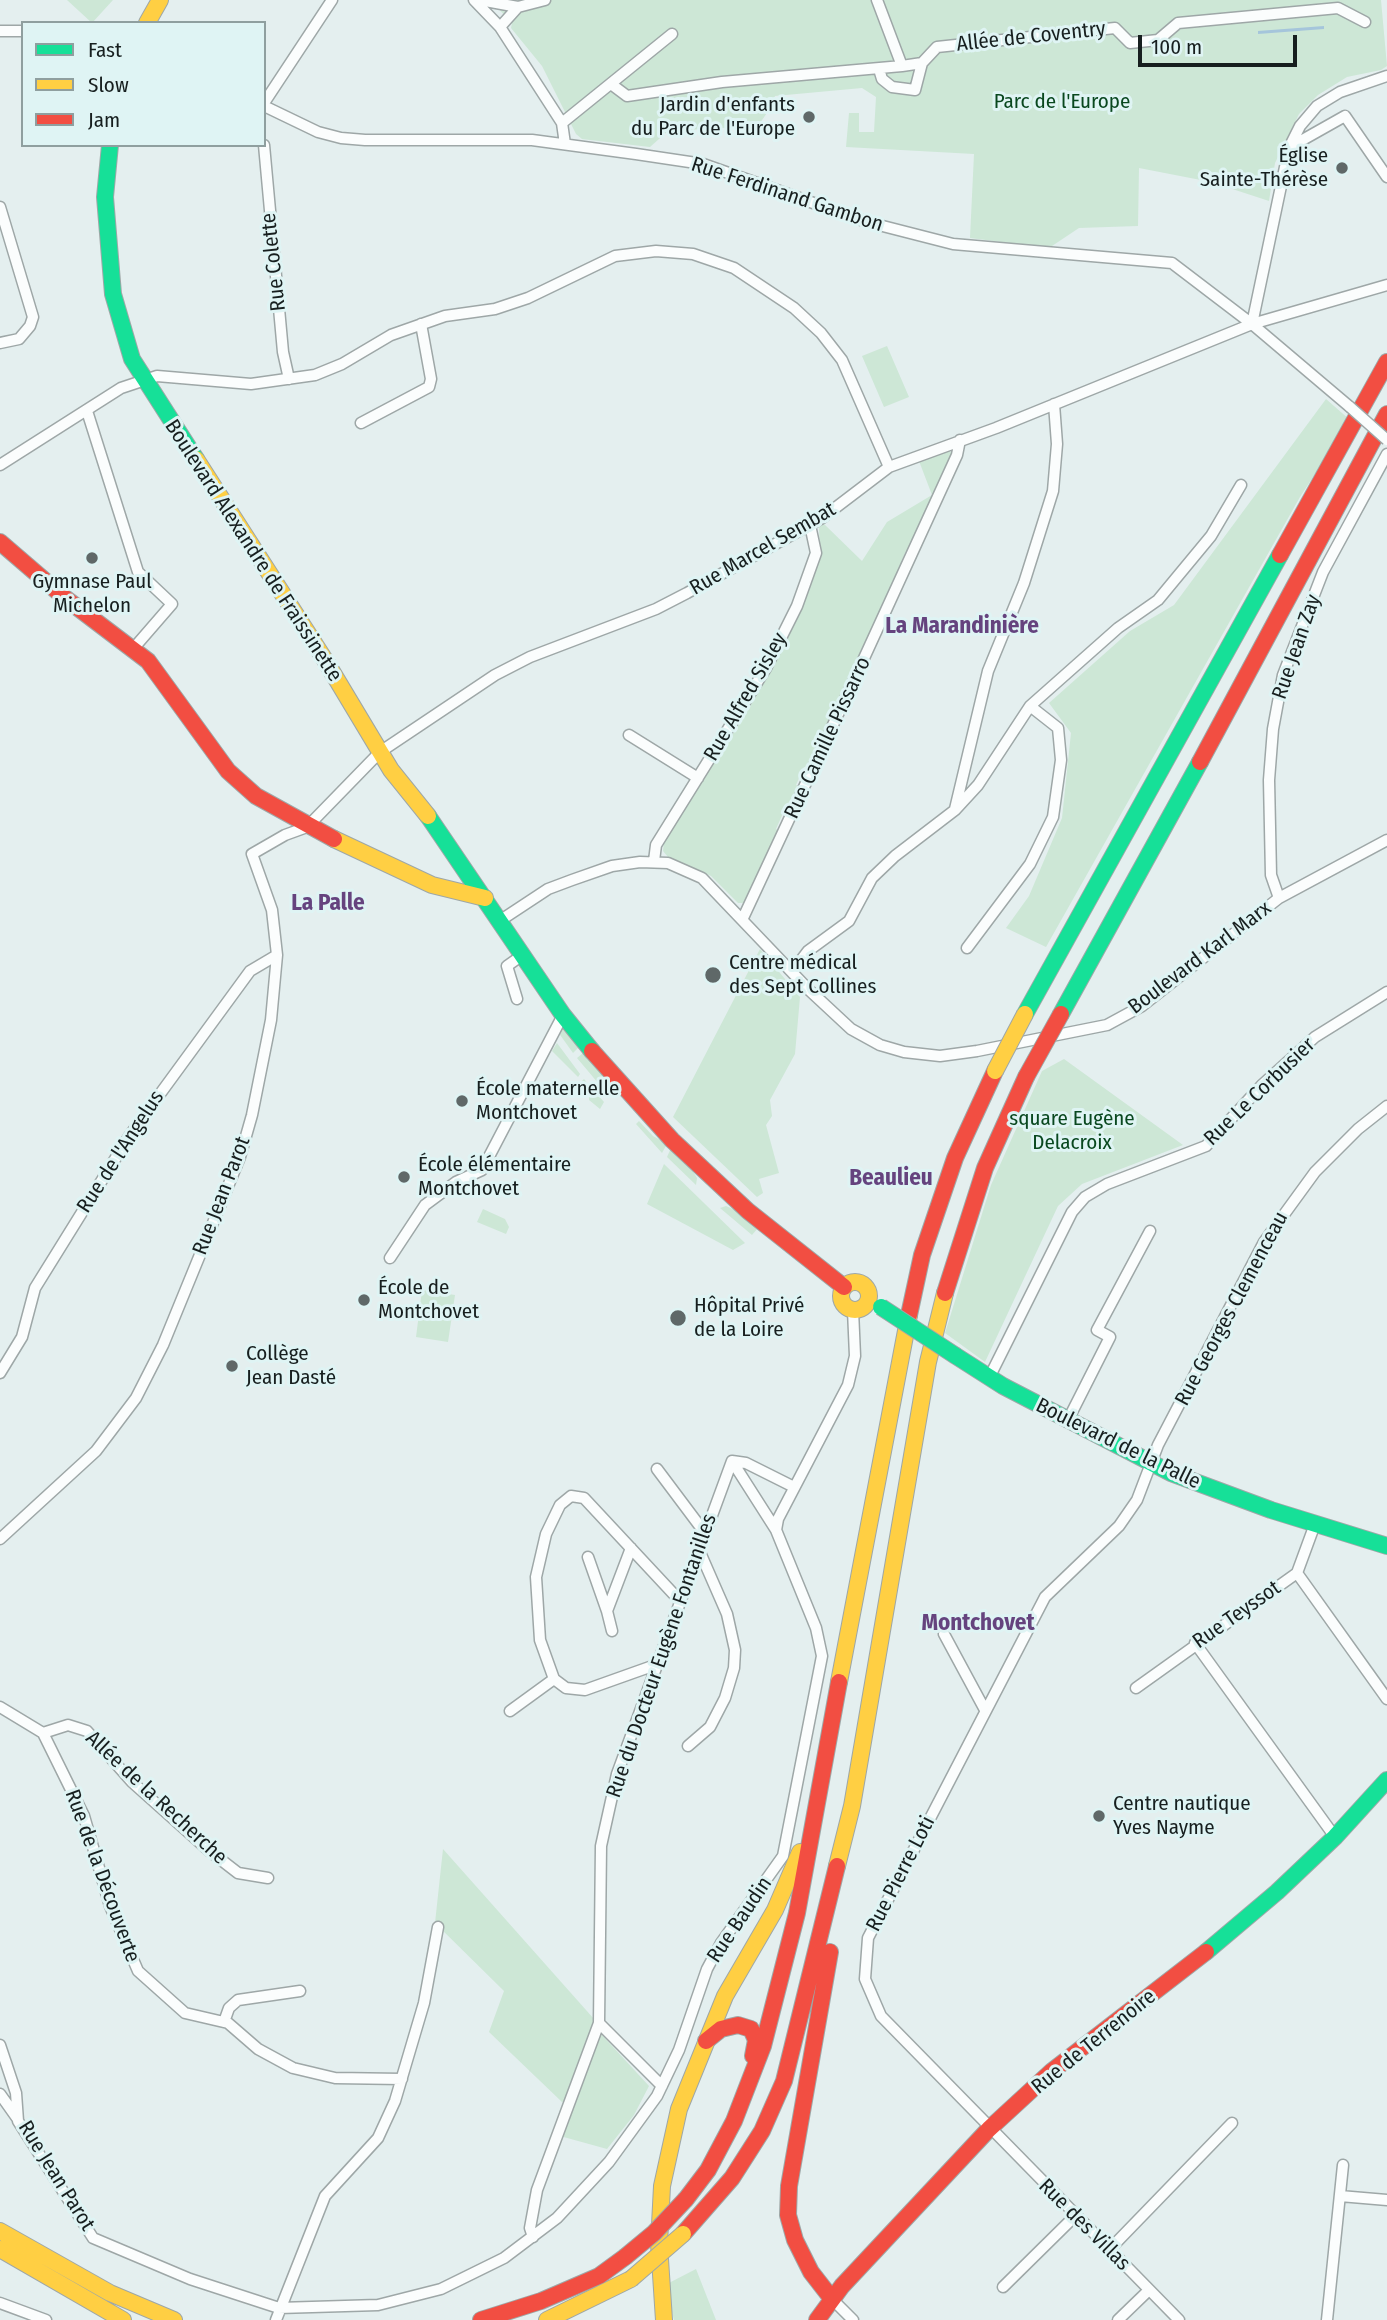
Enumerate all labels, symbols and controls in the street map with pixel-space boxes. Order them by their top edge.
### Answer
street label: Allée de Coventry [955,17,1107,57]
legend [21,21,266,147]
scale bar [1142,21,1301,65]
text: 100 m [1151,34,1202,60]
text: Fast [88,37,122,63]
text: Slow [88,72,129,98]
park label: Parc de l'Europe [994,89,1130,115]
place label: Jardin d'enfants du Parc de l'Europe [631,92,795,142]
text: Jam [88,107,120,133]
marker: Jardin d'enfants du Parc de l'Europe [801,109,817,125]
place label: Église Sainte-Thérèse [1200,143,1328,193]
street label: Rue Ferdinand Gambon [688,152,886,238]
marker: Église Sainte-Thérèse [1334,160,1350,176]
street label: Rue Colette [256,212,292,312]
street label: Boulevard Alexandre de Fraissinette [159,415,347,687]
street label: Rue Marcel Sembat [686,497,840,601]
marker: Gymnase Paul Michelon [84,550,100,566]
place label: Gymnase Paul Michelon [32,569,152,619]
street label: Rue Jean Zay [1267,591,1327,703]
district label: La Marandinière [885,613,1039,641]
street label: Rue Alfred Sisley [699,628,793,766]
street label: Rue Camille Pissarro [780,653,876,823]
district label: La Palle [291,890,365,918]
street label: Boulevard Karl Marx [1124,896,1276,1020]
place label: Centre médical des Sept Collines [729,950,876,1000]
marker: Centre médical des Sept Collines [703,965,723,985]
street label: Rue Le Corbusier [1199,1033,1321,1151]
place label: École maternelle Montchovet [476,1076,619,1126]
street label: Rue de l'Angelus [72,1086,170,1218]
marker: École maternelle Montchovet [454,1093,470,1109]
park label: square Eugène Delacroix [1009,1106,1135,1156]
street label: Rue Jean Parot [188,1133,256,1259]
place label: École élémentaire Montchovet [418,1152,571,1202]
district label: Beaulieu [849,1165,933,1193]
marker: École élémentaire Montchovet [396,1169,412,1185]
street label: Rue Georges Clemenceau [1170,1208,1294,1410]
place label: École de Montchovet [378,1275,479,1325]
marker: École de Montchovet [356,1292,372,1308]
place label: Hôpital Privé de la Loire [694,1293,804,1343]
marker: Hôpital Privé de la Loire [668,1308,688,1328]
place label: Collège Jean Dasté [246,1341,336,1391]
marker: Collège Jean Dasté [224,1358,240,1374]
street label: Boulevard de la Palle [1032,1393,1204,1495]
street label: Rue du Docteur Eugène Fontanilles [602,1511,722,1801]
street label: Rue Teyssot [1188,1576,1286,1654]
district label: Montchovet [921,1610,1035,1638]
street label: Allée de la Recherche [80,1726,232,1870]
street label: Rue de la Découverte [59,1786,145,1966]
place label: Centre nautique Yves Nayme [1113,1791,1251,1841]
marker: Centre nautique Yves Nayme [1091,1808,1107,1824]
street label: Rue Pierre Loti [861,1812,941,1936]
street label: Rue Baudin [702,1872,778,1968]
street label: Rue de Terrenoire [1027,1984,1161,2100]
street label: Rue Jean Parot [12,2116,100,2236]
street label: Rue des Villas [1033,2174,1135,2276]

